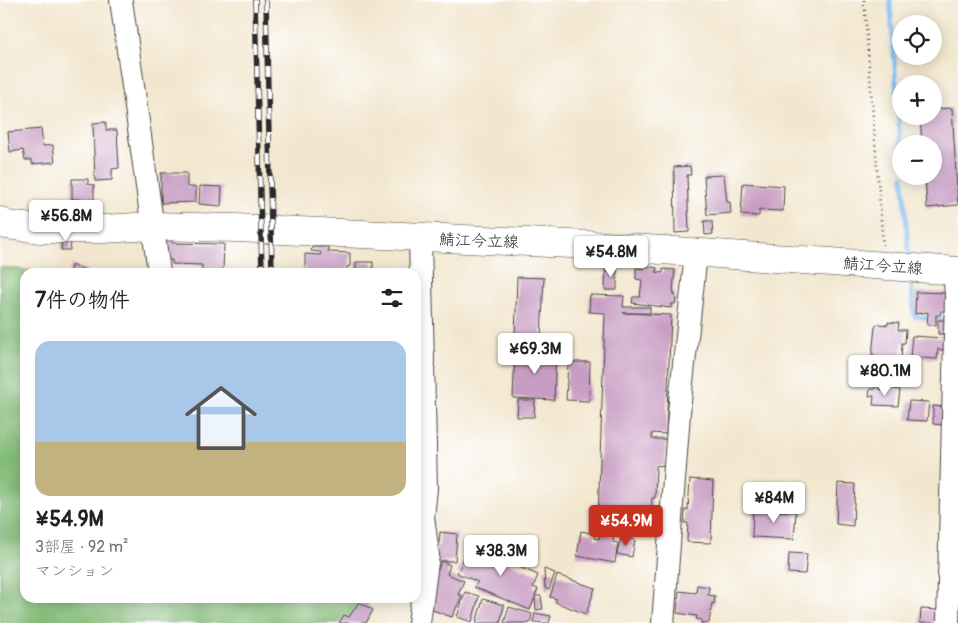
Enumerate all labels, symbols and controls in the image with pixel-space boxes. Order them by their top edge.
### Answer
map controls [892,15,942,185]
button: locate [892,15,942,65]
button: + [892,75,942,125]
button: − [892,135,942,185]
pin: ¥56.8M [25,200,107,242]
text: ¥56.8M [40,206,92,226]
street label: 鯖江今立線 [439,230,519,252]
pin: ¥54.8M [570,236,652,278]
text: ¥54.8M [585,242,637,262]
street label: 鯖江今立線 [842,253,924,279]
icon: filters [378,284,406,312]
text: 7件の物件 [35,287,130,314]
pin: ¥69.3M [494,332,576,375]
text: ¥69.3M [509,339,561,359]
pin: ¥80.1M [844,354,926,397]
text: ¥80.1M [859,361,911,381]
icon: home [176,373,266,463]
pin: ¥84M [744,482,804,524]
text: ¥84M [754,488,794,508]
pin: ¥54.9M [585,504,667,547]
text: ¥54.9M [35,506,104,533]
text: ¥54.9M [600,511,652,531]
pin: ¥38.3M [460,534,542,577]
text: 3部屋 · 92 m² [35,537,128,557]
text: ¥38.3M [475,541,527,561]
text: マンション [35,561,114,581]

